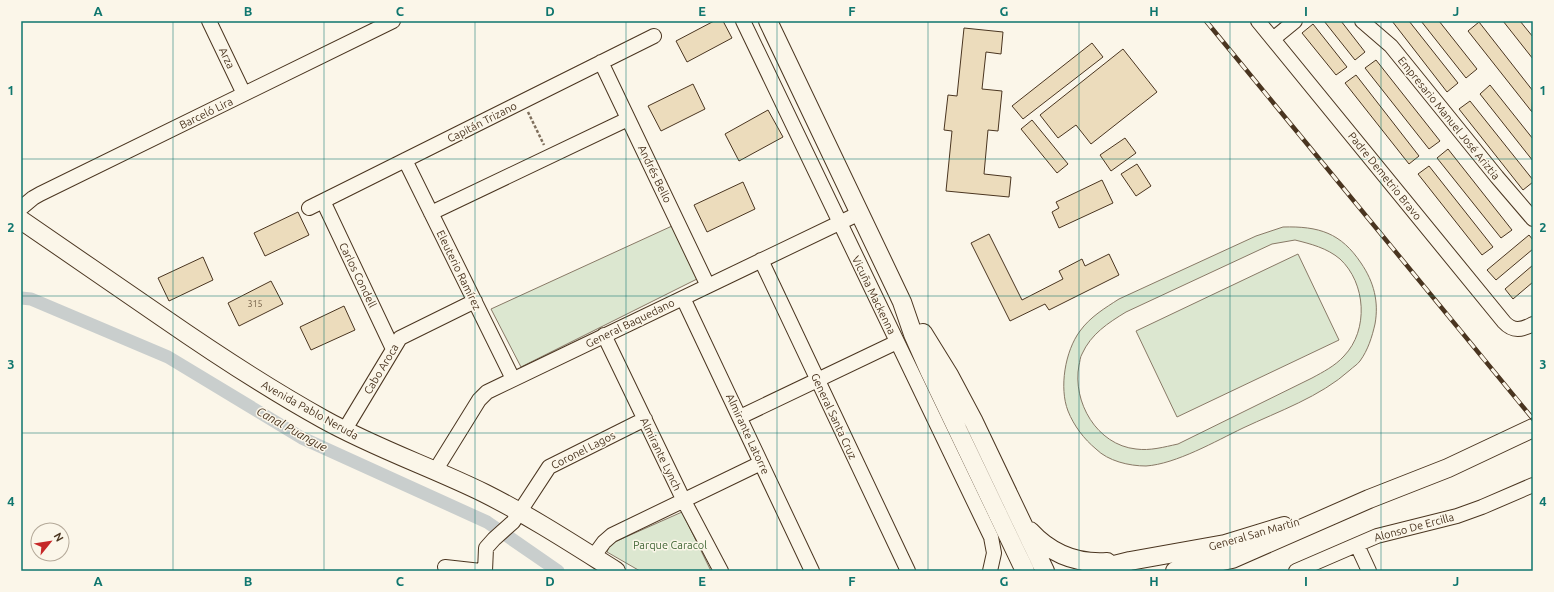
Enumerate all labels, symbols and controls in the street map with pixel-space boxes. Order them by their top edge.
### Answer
text: A [93,4,103,18]
text: B [244,4,253,18]
text: C [396,4,405,18]
text: D [545,4,555,18]
text: E [698,4,706,18]
text: F [848,4,856,18]
text: G [1000,4,1009,18]
text: H [1149,4,1159,18]
text: I [1304,4,1308,18]
text: J [1453,4,1459,18]
street label: Arza [217,45,237,71]
street label: Empresario Manuel José Ariztia [1396,54,1502,182]
text: 1 [7,83,15,97]
text: 1 [1539,83,1547,97]
street label: Barceló Lira [177,95,235,131]
street label: Capitán Trizano [445,99,519,145]
street label: Padre Demetrio Bravo [1346,130,1424,222]
street label: Andrés Bello [636,143,674,205]
text: 2 [7,220,15,234]
text: 2 [1539,220,1547,234]
street label: Eleuterio Ramírez [434,228,484,312]
street label: Carlos Condell [337,241,379,310]
street label: Vicuña Mackenna [850,254,898,336]
street label: General Baquedano [584,296,676,350]
house number: 315 [247,299,263,309]
street label: Cabo Aroca [361,342,401,396]
text: 3 [7,357,15,371]
text: 3 [1539,357,1547,371]
street label: General Santa Cruz [809,371,859,461]
street label: Avenida Pablo Neruda [259,378,361,442]
street label: Almirante Latorre [724,392,772,476]
water label: Canal Puangue [254,404,330,454]
street label: Almirante Lynch [638,416,684,492]
street label: Coronel Lagos [549,429,617,471]
text: 4 [7,494,15,508]
text: 4 [1539,494,1547,508]
street label: Alonso De Ercilla [1373,511,1455,543]
street label: General San Martín [1207,515,1301,553]
north arrow [30,522,70,562]
text: N [51,530,66,544]
park label: Parque Caracol [633,539,707,551]
text: A [93,574,103,588]
text: B [244,574,253,588]
text: C [396,574,405,588]
text: D [545,574,555,588]
text: E [698,574,706,588]
text: F [848,574,856,588]
text: G [1000,574,1009,588]
text: H [1149,574,1159,588]
text: I [1304,574,1308,588]
text: J [1453,574,1459,588]

